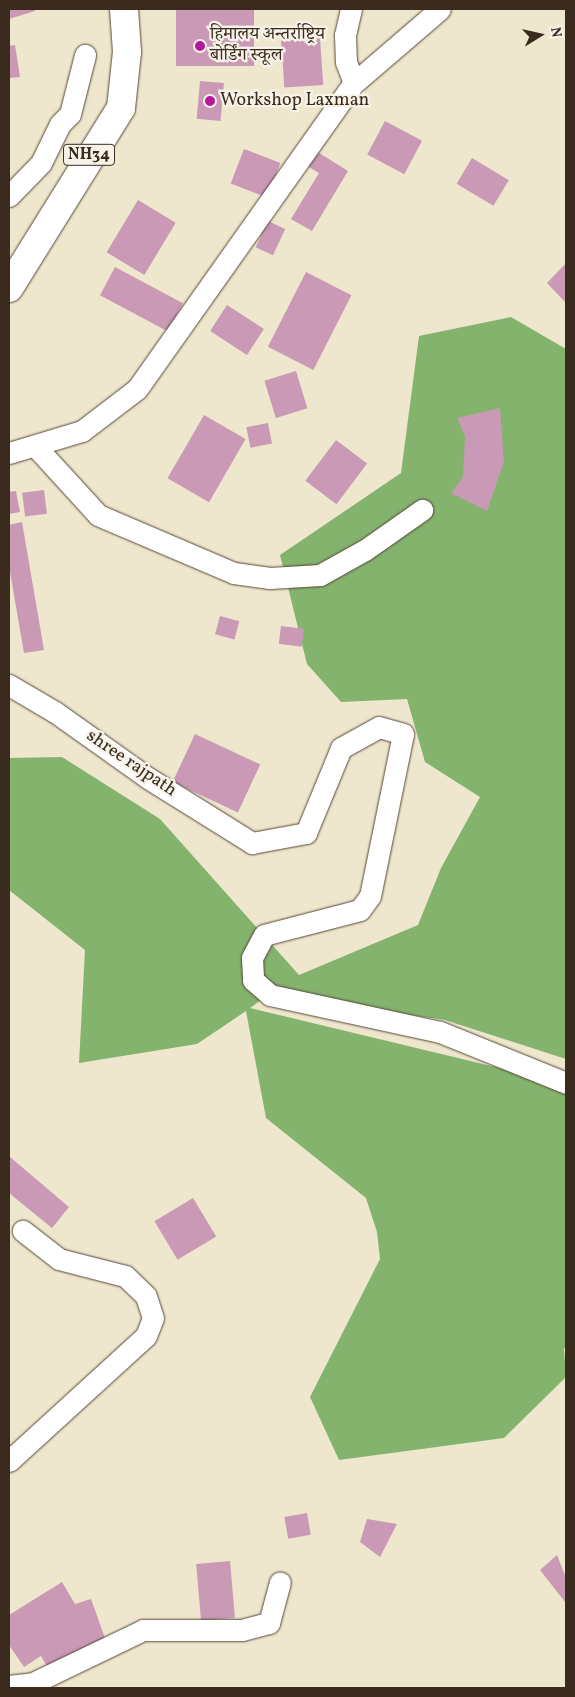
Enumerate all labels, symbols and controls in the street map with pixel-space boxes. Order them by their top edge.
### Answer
north arrow [515,10,565,60]
place label: हिमालय अन्तर्राष्ट्रिय बोर्डिंग स्कूल [210,25,325,68]
text: N [545,26,566,39]
marker: हिमालय अन्तर्राष्ट्रिय बोर्डिंग स्कूल [194,40,206,52]
place label: Workshop Laxman [220,90,369,112]
marker: Workshop Laxman [204,95,216,107]
road number: NH34 [63,142,115,168]
street label: shree rajpath [82,726,180,802]

